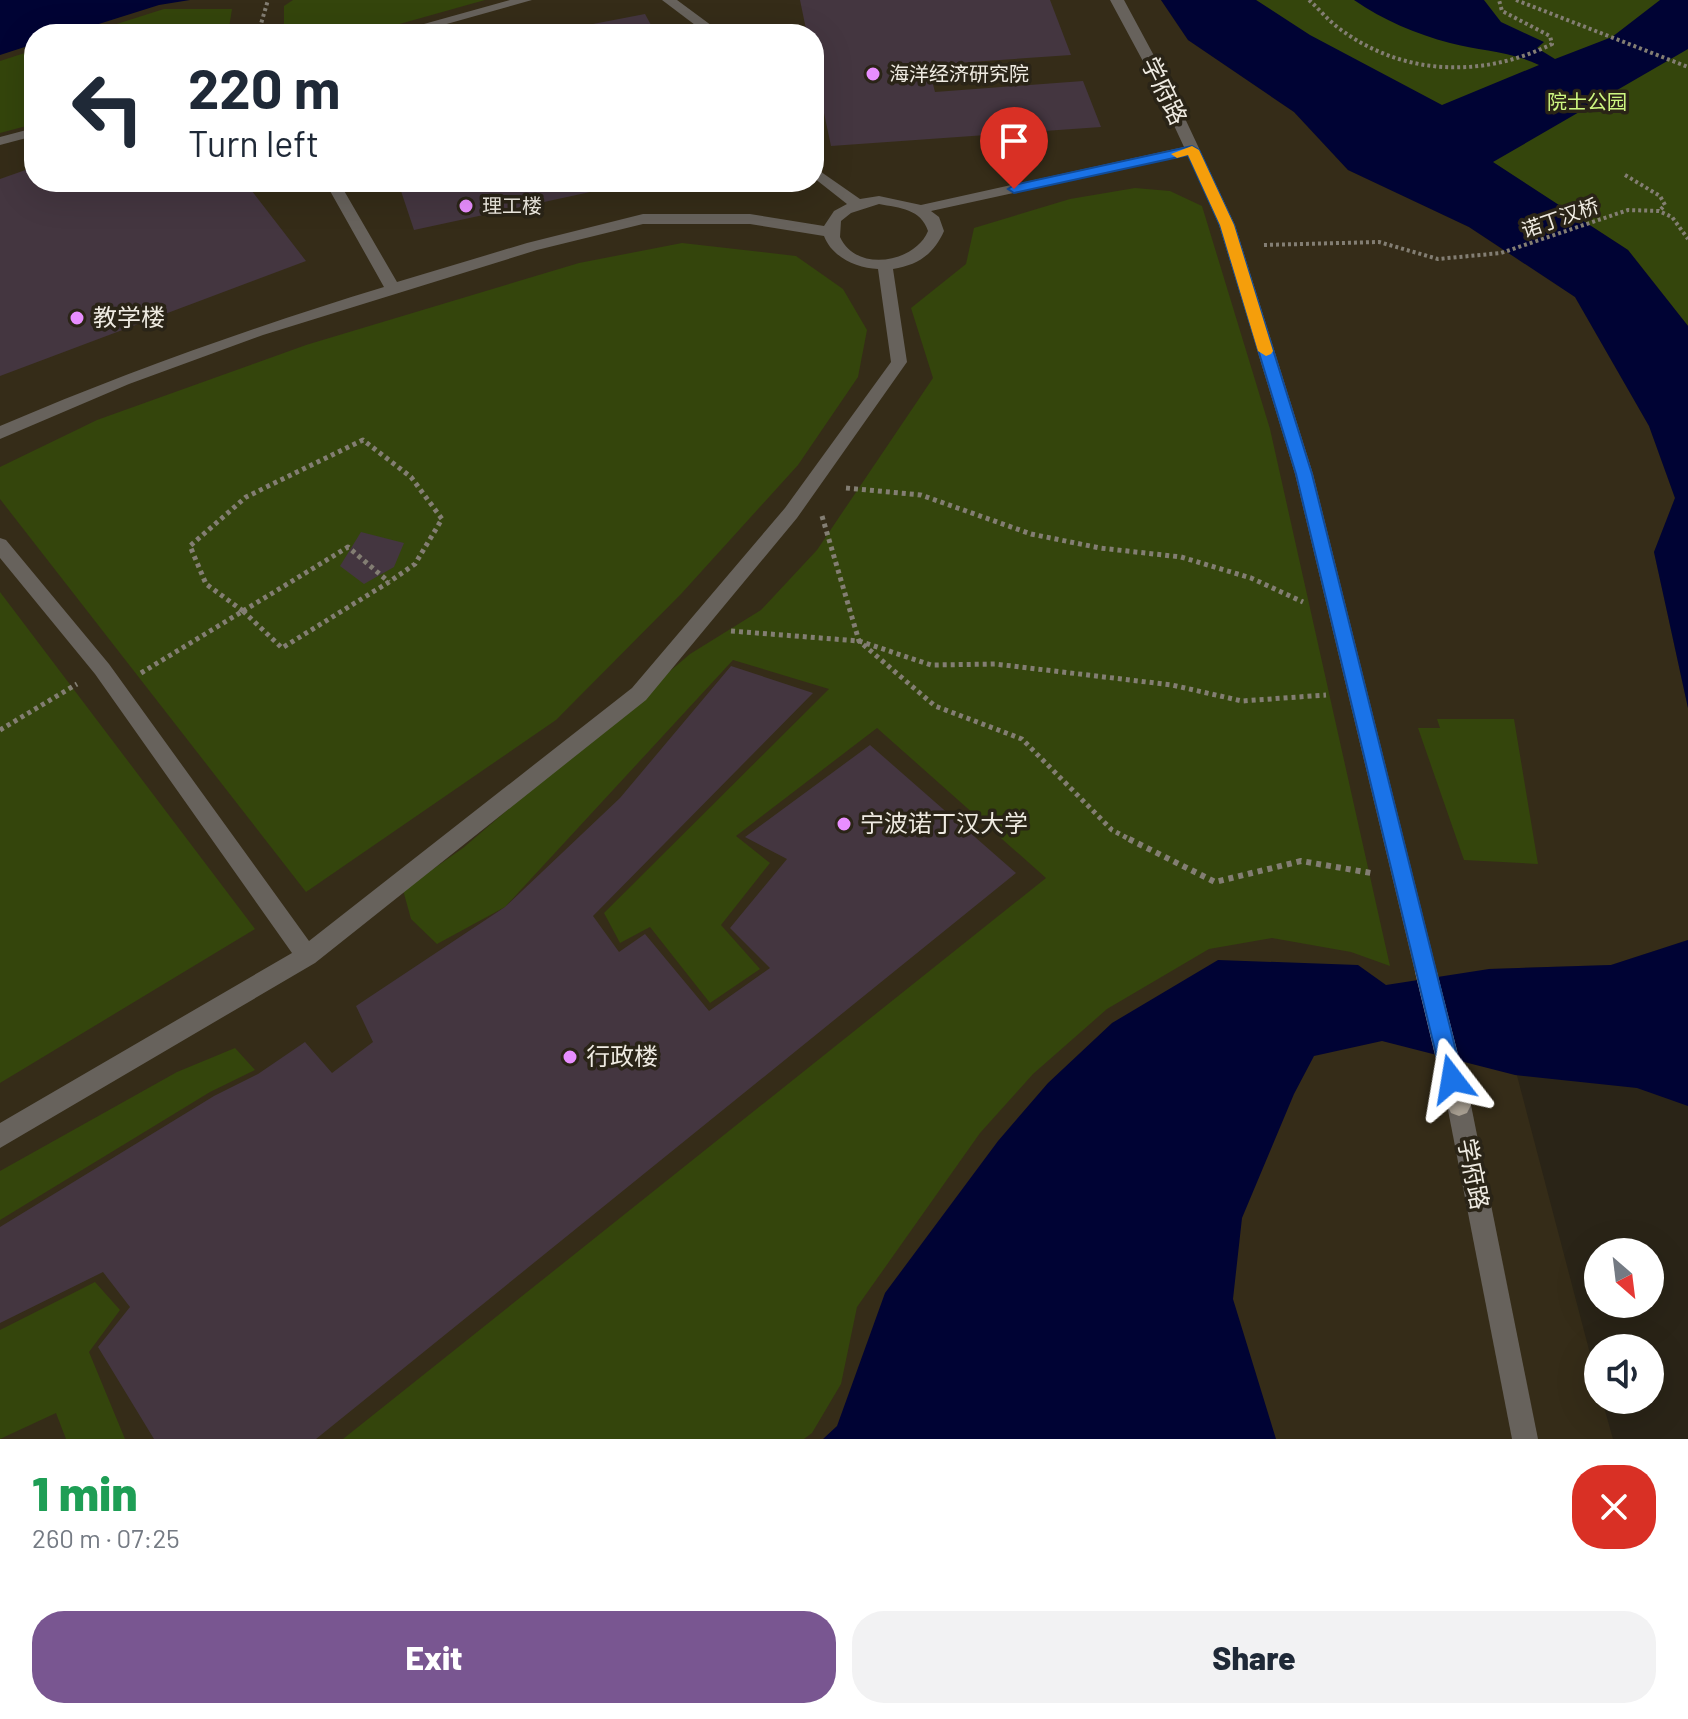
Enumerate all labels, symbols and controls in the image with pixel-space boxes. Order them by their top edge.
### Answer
street label: 学府路 [1137,52,1194,129]
text: 220 m [188,53,341,120]
icon: left [56,56,160,160]
place label: 海洋经济研究院 [889,61,1029,85]
marker: 海洋经济研究院 [864,65,882,83]
park label: 院士公园 [1547,89,1627,113]
pin [980,107,1048,189]
icon: arrive [992,119,1036,163]
text: Turn left [188,121,319,164]
place label: 理工楼 [482,193,542,217]
street label: 诺丁汉桥 [1518,193,1601,241]
marker: 理工楼 [457,197,475,215]
place label: 教学楼 [93,302,165,331]
marker: 教学楼 [68,309,86,327]
place label: 宁波诺丁汉大学 [860,808,1028,837]
marker: 宁波诺丁汉大学 [835,815,853,833]
position arrow [1410,1037,1494,1121]
place label: 行政楼 [586,1041,658,1070]
marker: 行政楼 [561,1048,579,1066]
street label: 学府路 [1453,1136,1496,1212]
north arrow [1584,1238,1664,1318]
map controls [1584,1238,1664,1414]
button: sound [1584,1334,1664,1414]
text: 1 min [32,1463,138,1521]
button: close [1572,1465,1656,1549]
text: 260 m · 07:25 [32,1522,180,1553]
button: Exit [32,1611,836,1703]
button: Share [852,1611,1656,1703]

